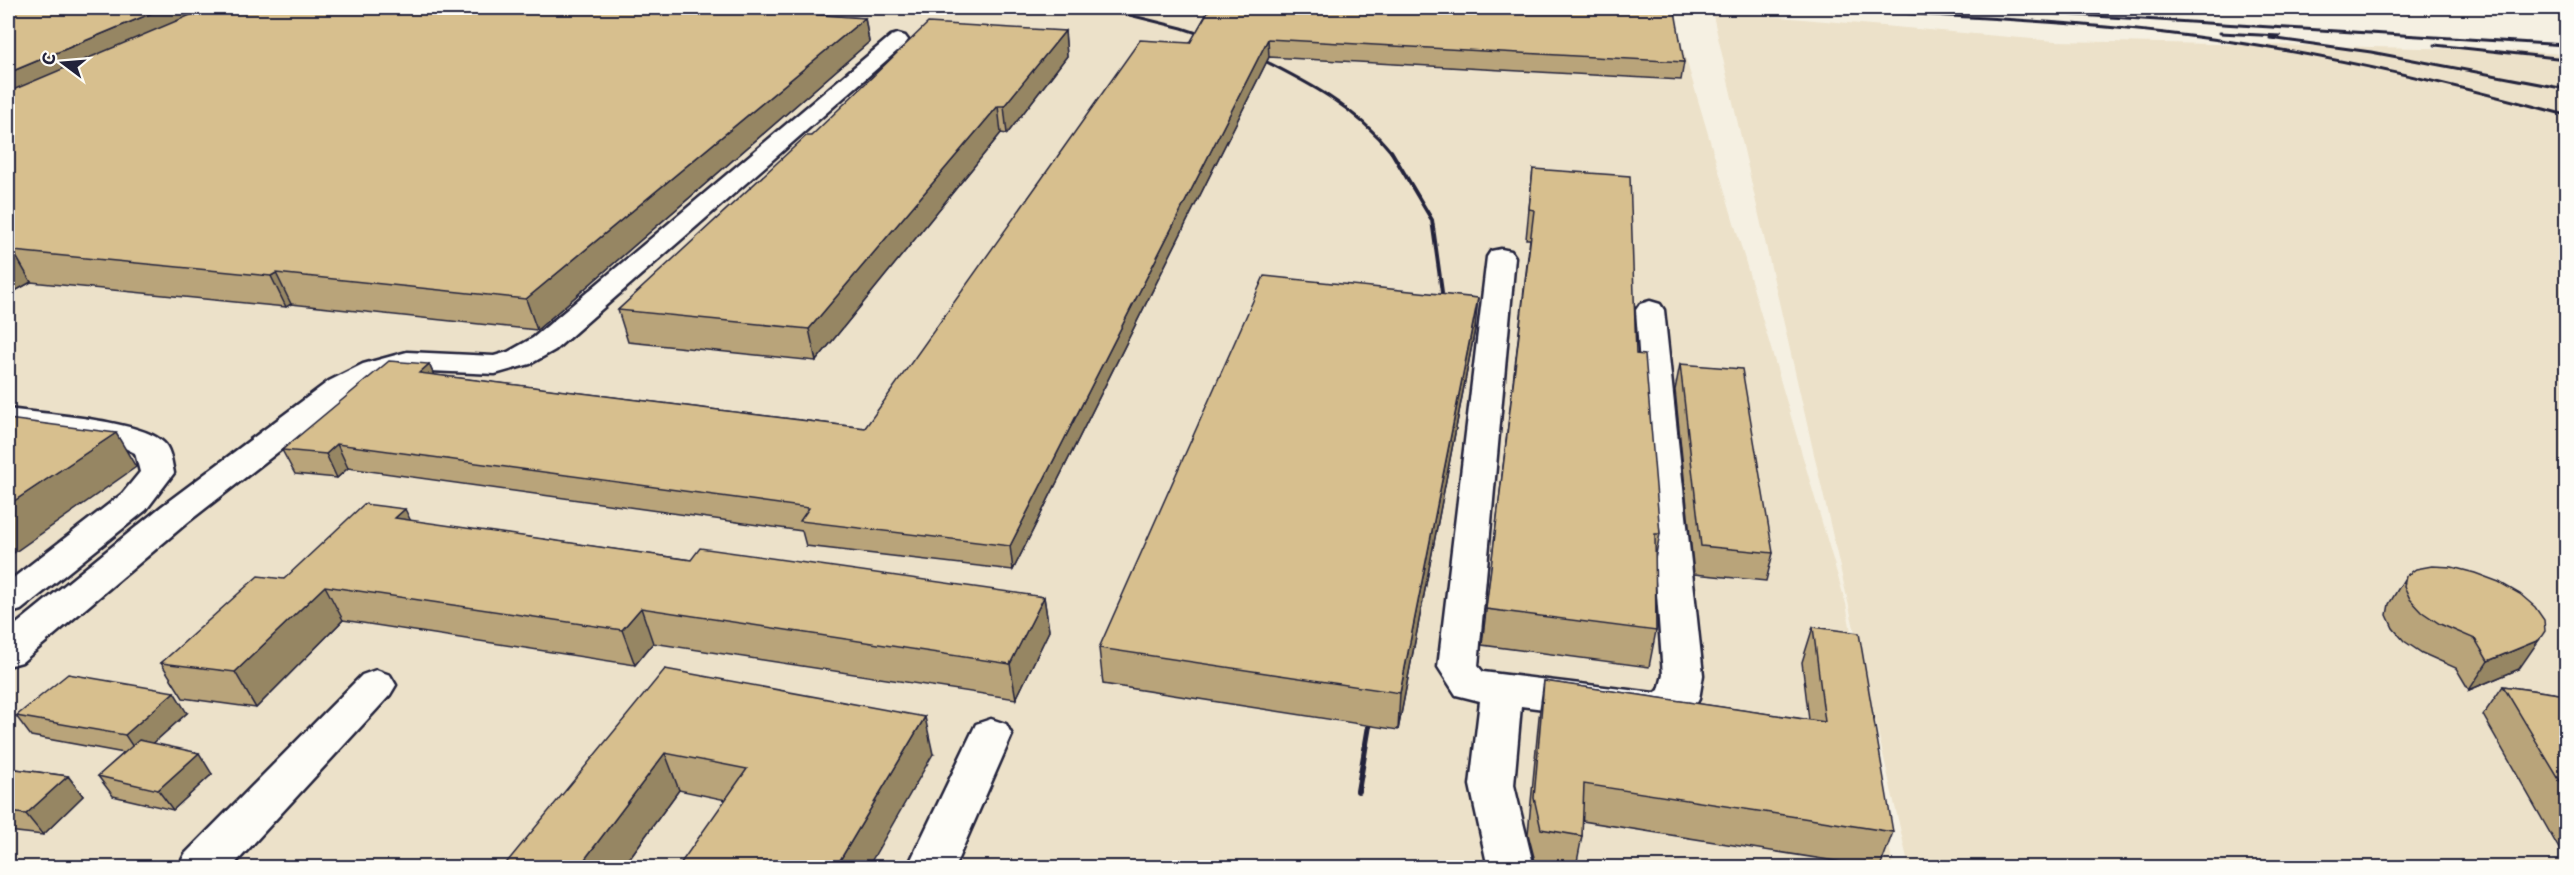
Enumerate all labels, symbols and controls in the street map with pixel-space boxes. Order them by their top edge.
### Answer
north arrow [33,33,93,93]
text: С [34,49,61,68]

